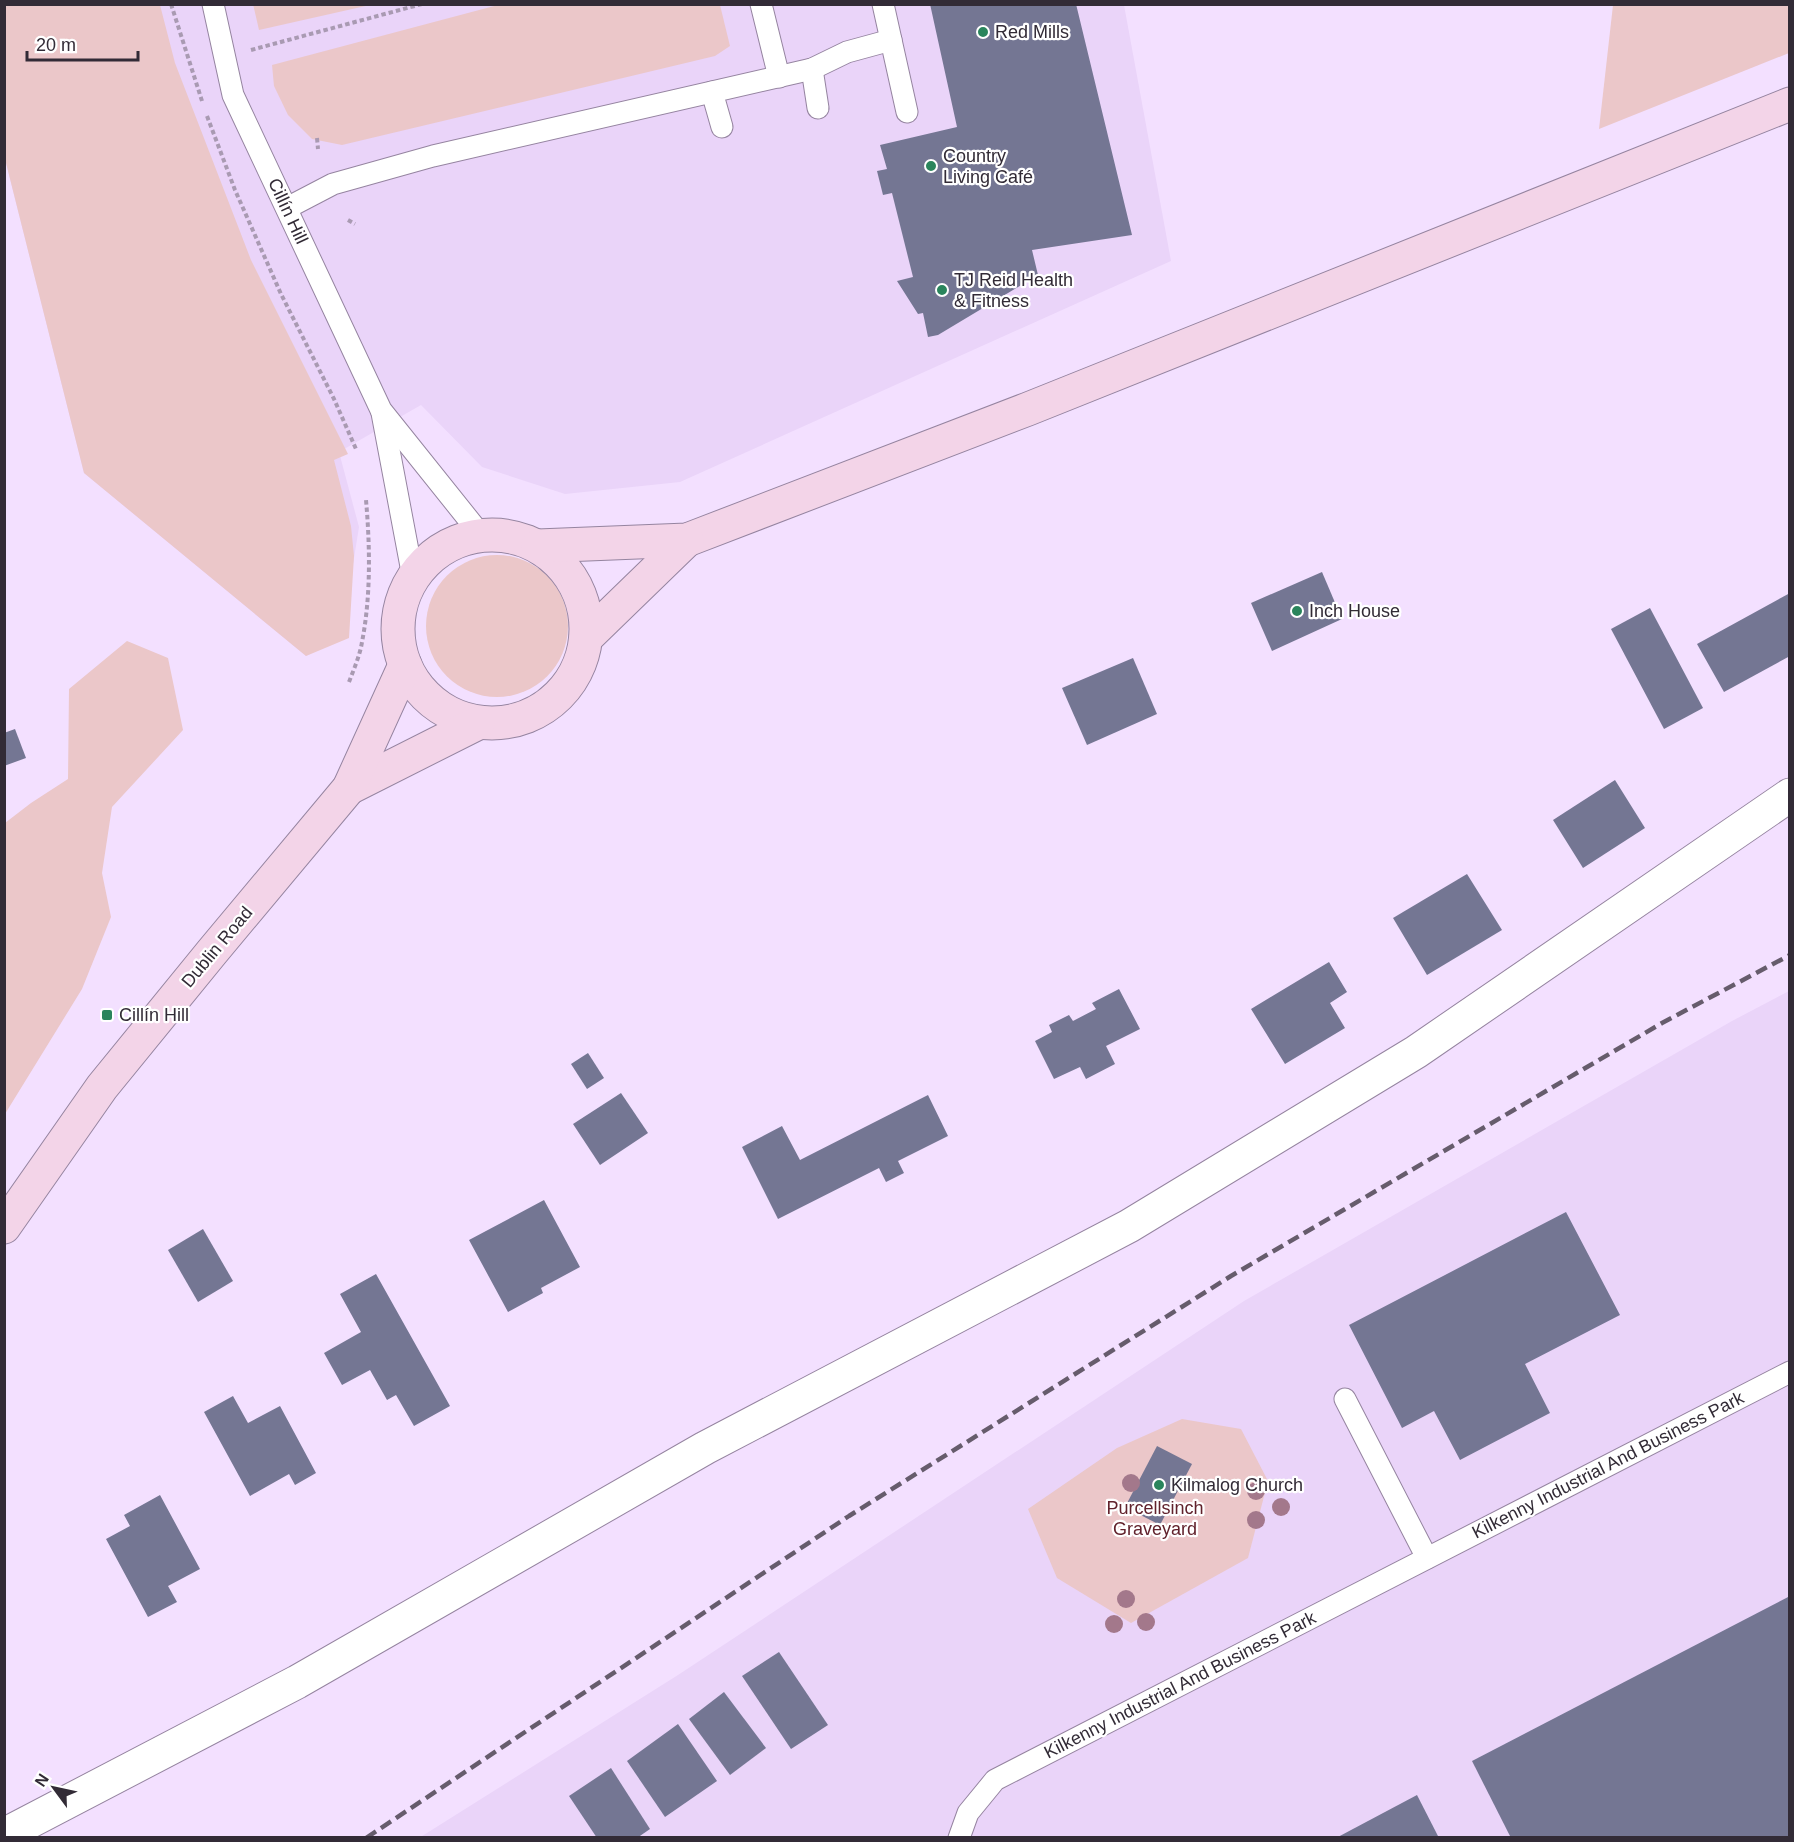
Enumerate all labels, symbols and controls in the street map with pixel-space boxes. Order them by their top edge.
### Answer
place label: Red Mills [995,22,1069,42]
scale bar [27,24,138,62]
marker: Red Mills [976,25,990,39]
text: 20 m [36,35,76,55]
place label: Country Living Café [943,146,1033,187]
marker: Country Living Café [924,159,938,173]
street label: Cillín Hill [264,175,312,247]
place label: TJ Reid Health & Fitness [954,270,1073,311]
marker: TJ Reid Health & Fitness [935,283,949,297]
place label: Inch House [1309,601,1400,621]
marker: Inch House [1290,604,1304,618]
street label: Dublin Road [178,903,256,991]
place label: Cillín Hill [119,1005,189,1025]
marker: Cillín Hill [100,1008,114,1022]
street label: Kilkenny Industrial And Business Park [1469,1387,1748,1543]
place label: Kilmalog Church [1171,1475,1303,1495]
marker: Kilmalog Church [1152,1478,1166,1492]
park label: Purcellsinch Graveyard [1106,1498,1204,1539]
street label: Kilkenny Industrial And Business Park [1041,1607,1320,1763]
north arrow [24,1758,84,1818]
text: N [32,1771,52,1790]

